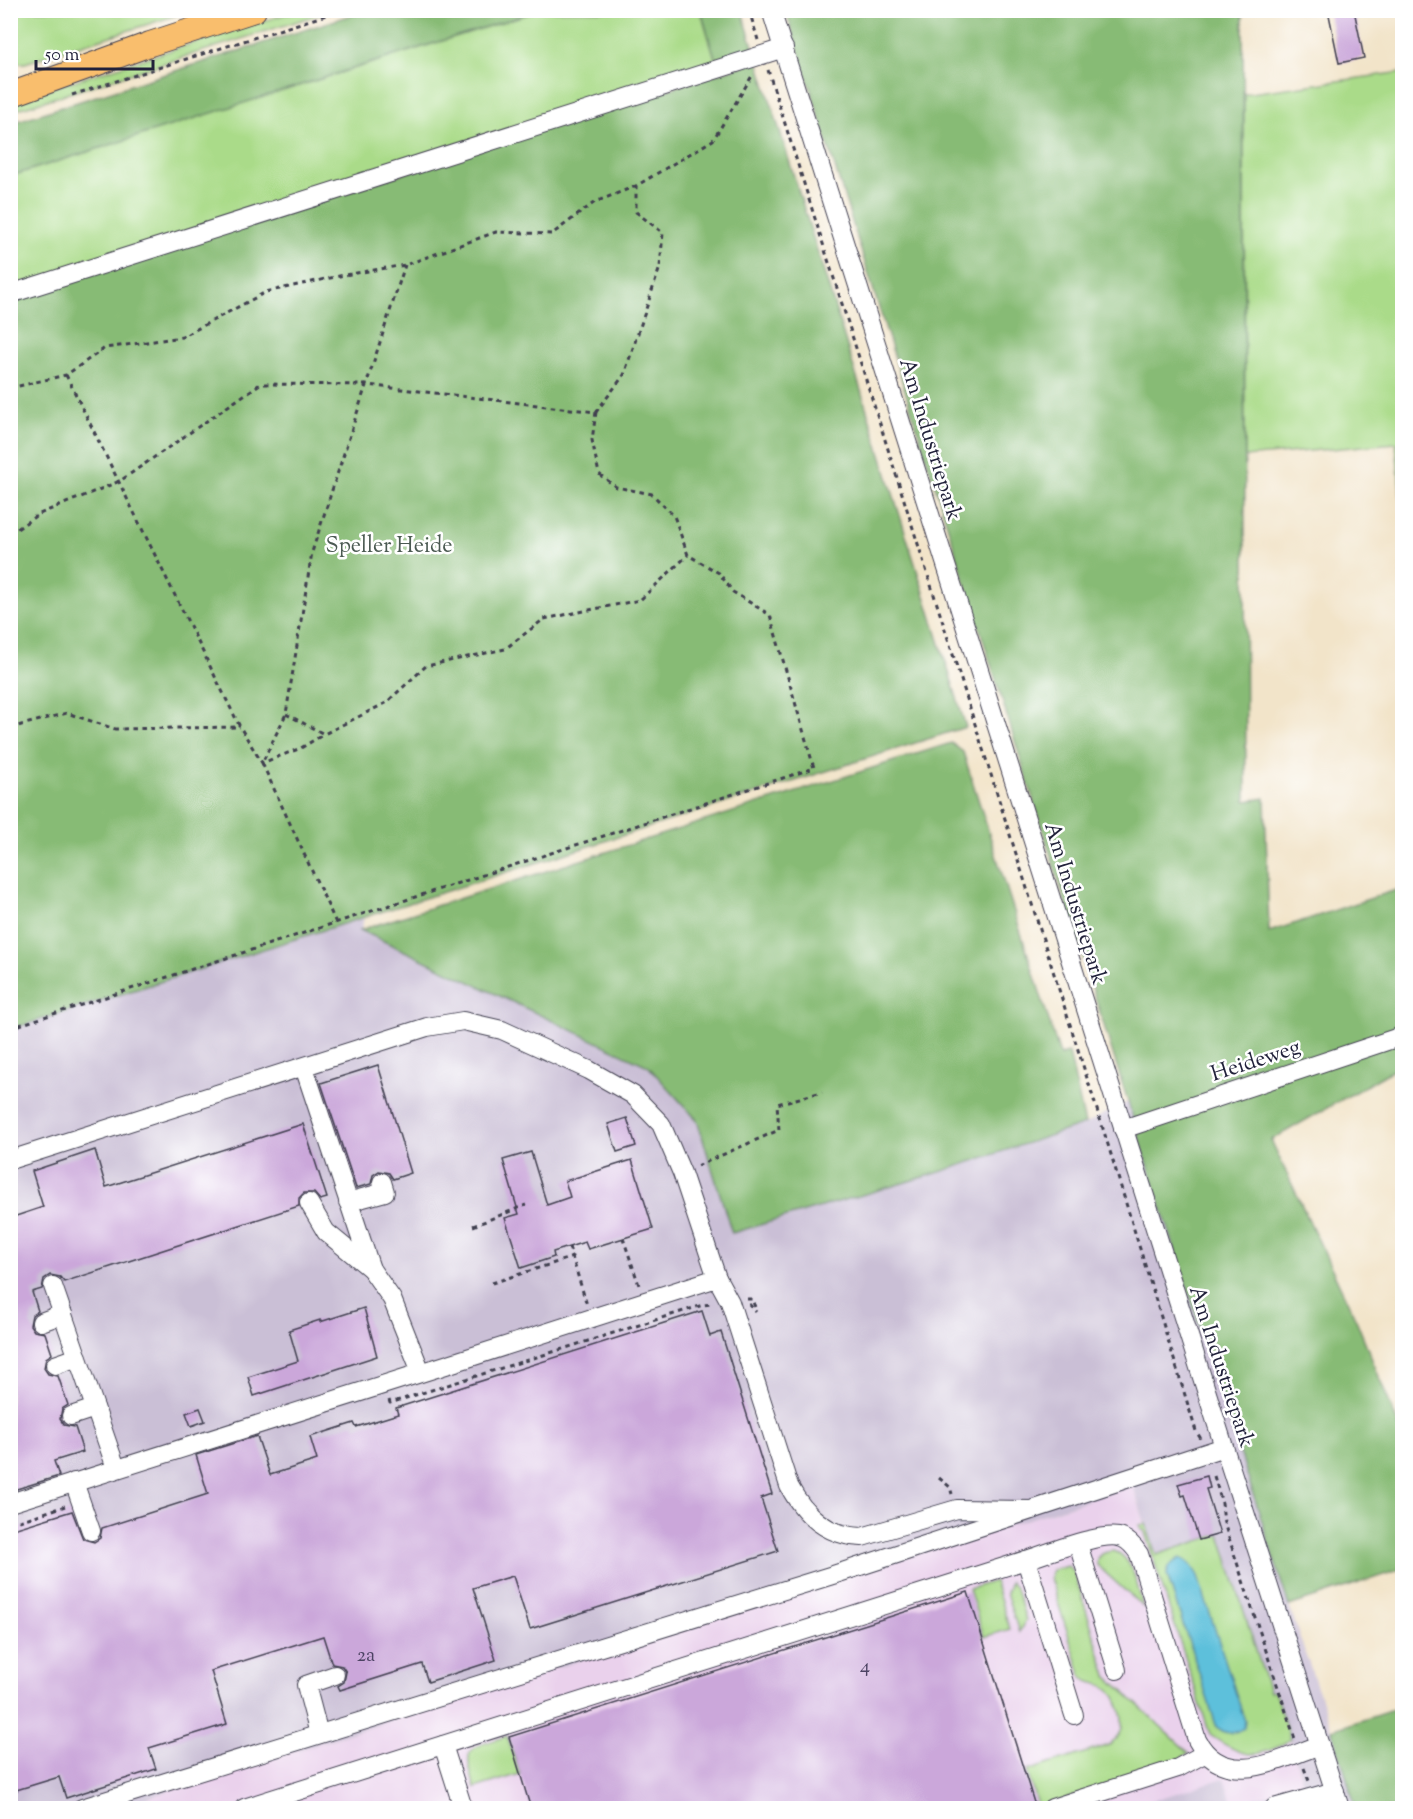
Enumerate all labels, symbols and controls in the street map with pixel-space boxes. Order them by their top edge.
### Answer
scale bar [36,33,153,71]
text: 50 m [44,43,80,69]
street label: Am Industriepark [889,355,969,525]
park label: Speller Heide [326,531,452,563]
street label: Am Industriepark [1034,819,1114,989]
street label: Heideweg [1207,1032,1305,1091]
street label: Am Industriepark [1179,1282,1261,1452]
house number: 2a [357,1642,375,1671]
house number: 4 [860,1653,870,1682]

